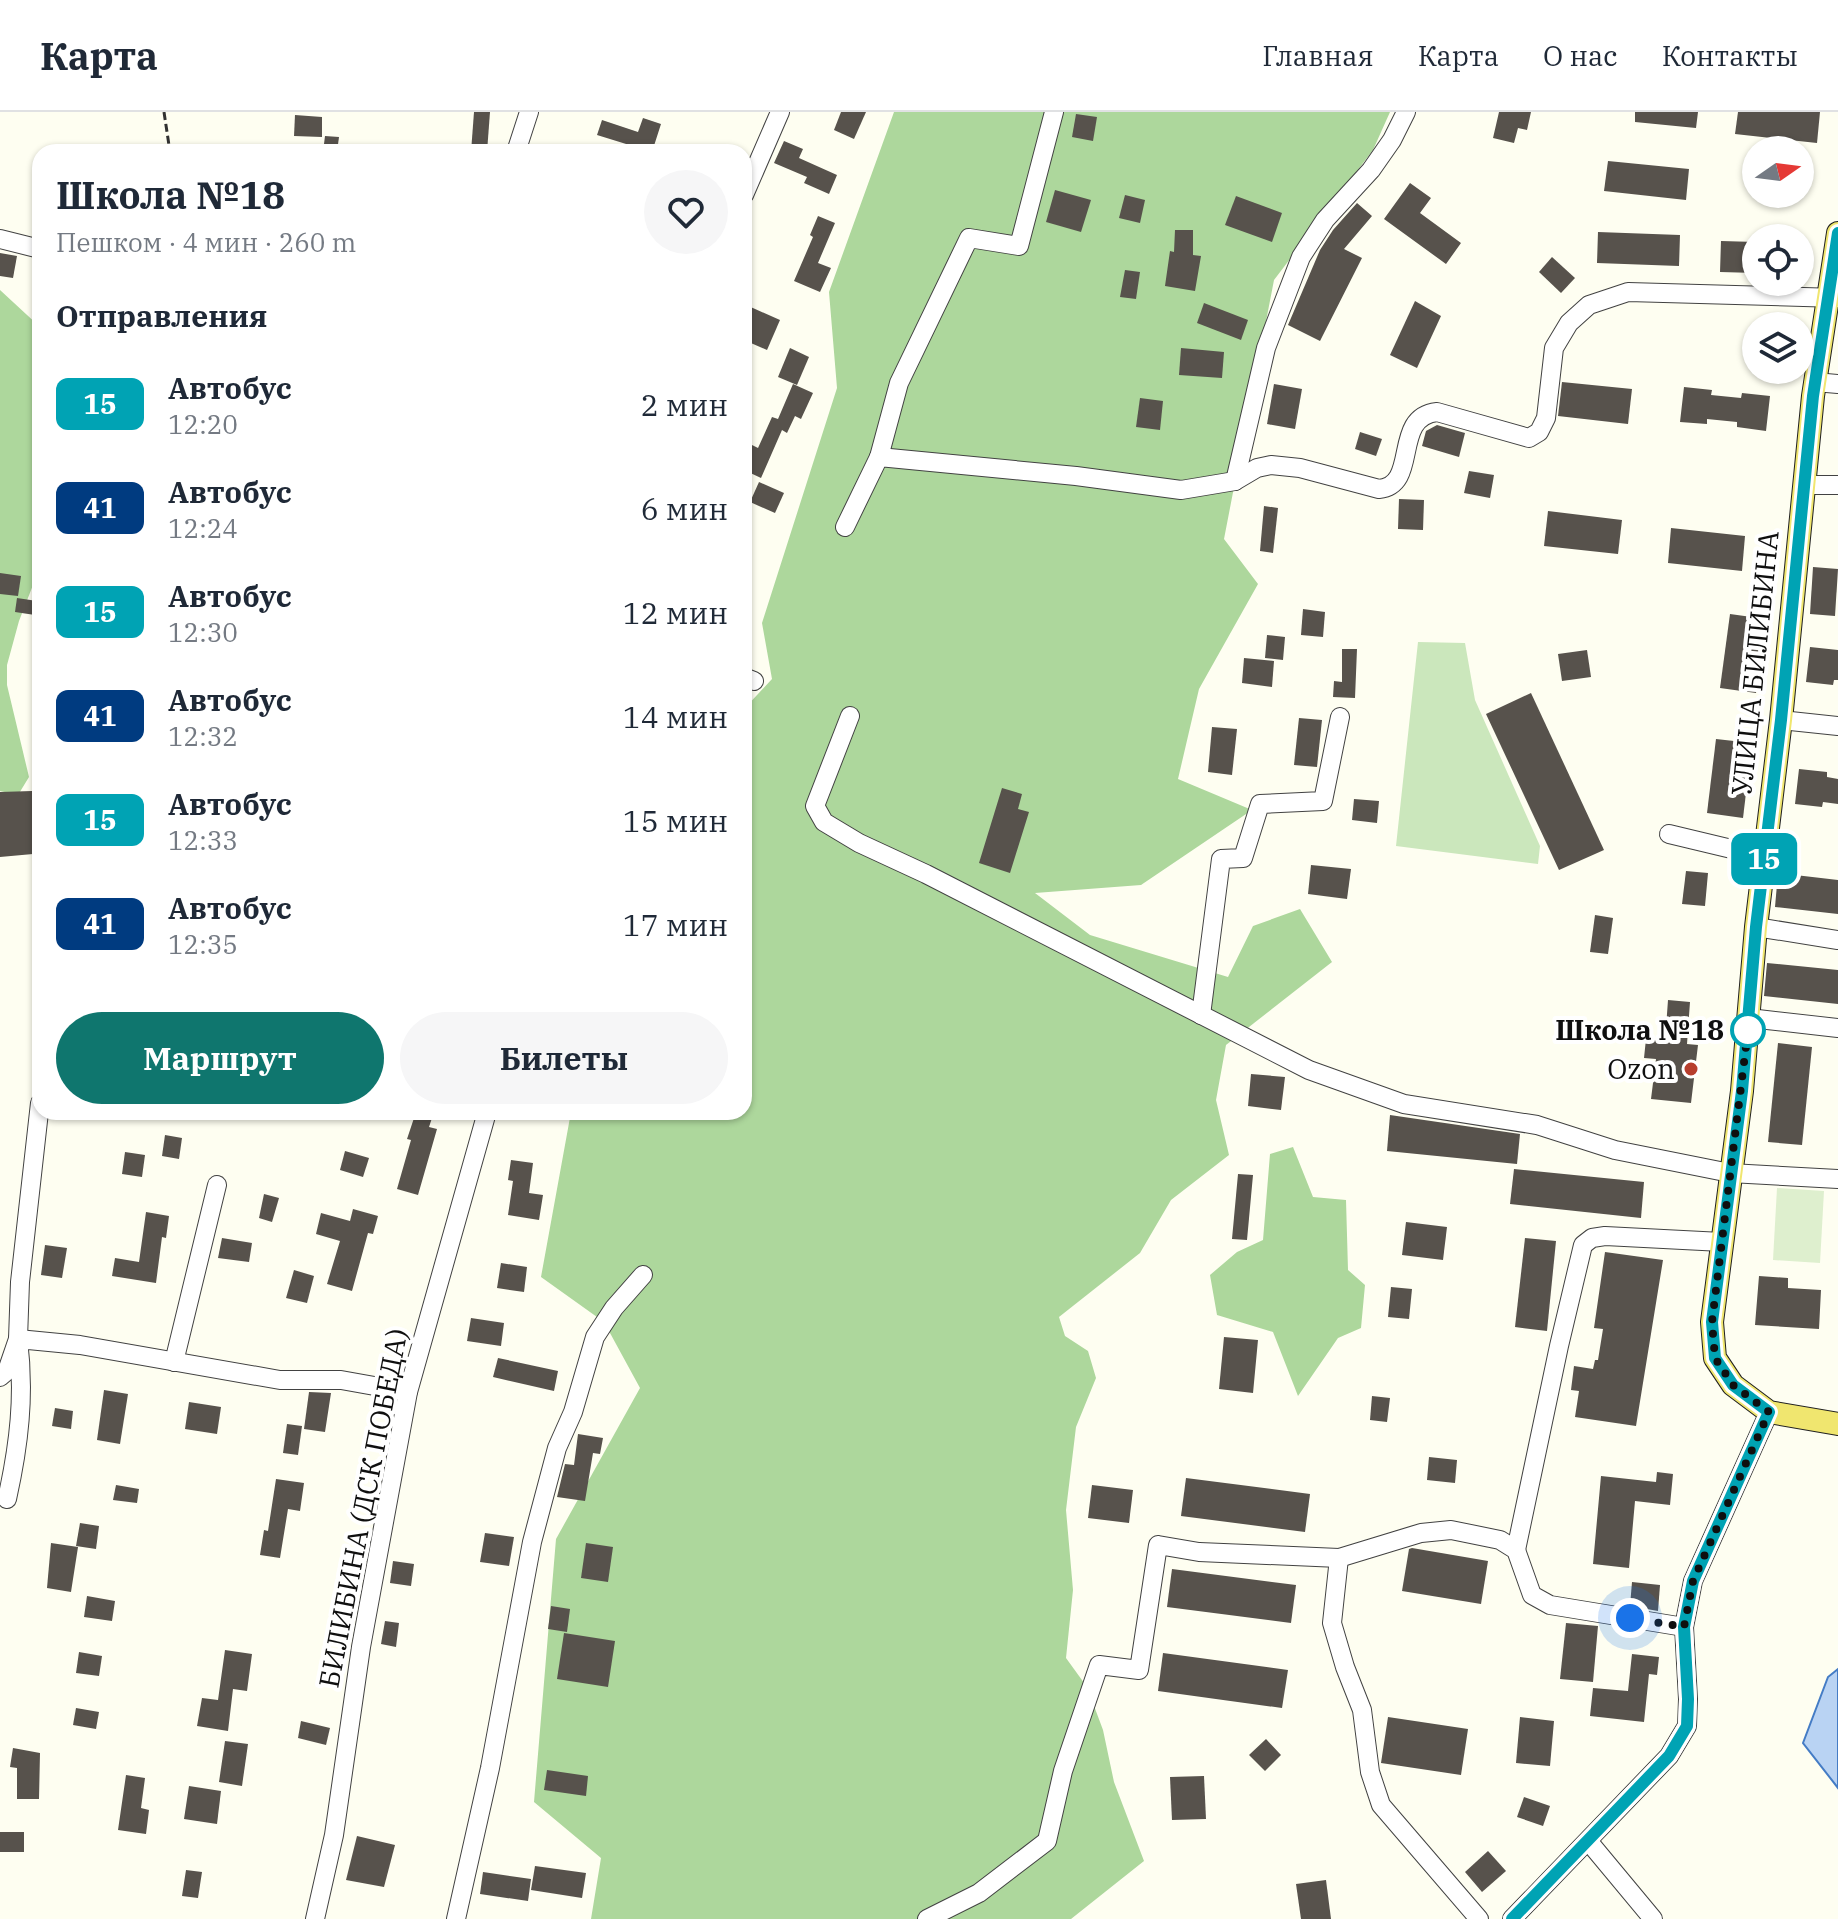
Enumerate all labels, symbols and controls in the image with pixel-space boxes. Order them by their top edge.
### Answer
text: Карта [40,31,158,80]
text: Главная [1262,37,1374,74]
text: Карта [1418,37,1499,74]
text: О нас [1543,37,1618,74]
text: Контакты [1662,37,1798,74]
north arrow [1742,136,1814,208]
map controls [1742,136,1814,384]
text: Школа №18 [56,170,285,219]
button: heart [644,170,728,254]
button: locate [1742,224,1814,296]
text: Пешком · 4 мин · 260 m [56,225,356,259]
text: Отправления [56,296,267,335]
button: layers [1742,312,1814,384]
text: Автобус [168,368,292,407]
text: 15 [83,385,117,422]
text: 2 мин [641,385,728,424]
text: 12:20 [168,407,238,441]
text: Автобус [168,472,292,511]
text: 41 [83,489,117,526]
text: 6 мин [641,489,728,528]
text: 12:24 [168,511,238,545]
street label: УЛИЦА БИЛИБИНА [1722,529,1787,797]
text: Автобус [168,576,292,615]
text: 15 [83,593,117,630]
text: 12 мин [623,593,728,632]
text: 12:30 [168,615,238,649]
text: Автобус [168,680,292,719]
text: 41 [83,697,117,734]
text: 14 мин [623,697,728,736]
text: 12:32 [168,719,238,753]
text: Автобус [168,784,292,823]
text: 15 [83,801,117,838]
text: 15 мин [623,801,728,840]
text: 12:33 [168,823,238,857]
line badge: 15 [1728,833,1800,885]
text: 15 [1747,840,1781,877]
text: Автобус [168,888,292,927]
text: 41 [83,905,117,942]
text: 17 мин [623,905,728,944]
text: 12:35 [168,927,238,961]
place label: Школа №18 [1555,1011,1724,1048]
button: Маршрут [56,1012,384,1104]
button: Билеты [400,1012,728,1104]
marker: Школа №18 [1731,1013,1765,1047]
place label: Ozon [1607,1050,1675,1087]
marker: Ozon [1682,1060,1700,1078]
street label: БИЛИБИНА (ДСК ПОБЕДА) [309,1325,416,1691]
your location [1610,1598,1650,1638]

